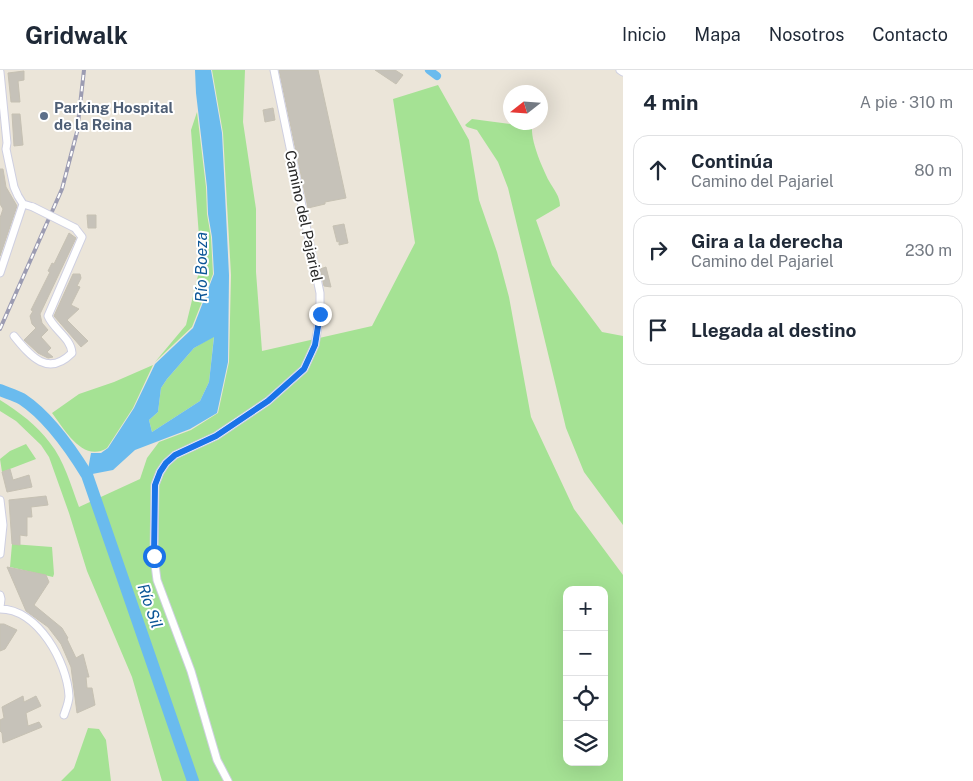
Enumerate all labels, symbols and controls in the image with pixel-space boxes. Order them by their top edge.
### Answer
text: Gridwalk [25,21,128,49]
text: Inicio [622,24,666,45]
text: Mapa [694,24,741,45]
text: Nosotros [769,24,844,45]
text: Contacto [872,24,948,45]
north arrow [503,85,548,130]
text: 4 min [643,90,698,115]
text: A pie · 310 m [860,93,953,112]
place label: Parking Hospital de la Reina [54,99,173,133]
marker: Parking Hospital de la Reina [38,110,50,122]
street label: Camino del Pajariel [282,149,326,283]
text: Continúa [691,150,773,172]
icon: ahead [644,156,672,184]
text: 80 m [914,161,952,180]
text: Camino del Pajariel [691,172,834,191]
text: Gira a la derecha [691,230,843,252]
water label: Río Boeza [192,232,211,302]
icon: right [644,236,672,264]
text: 230 m [905,241,952,260]
text: Camino del Pajariel [691,252,834,271]
route end [309,303,332,326]
icon: arrive [644,316,672,344]
text: Llegada al destino [691,319,856,341]
route start [143,545,166,568]
water label: Río Sil [134,581,166,631]
map controls [563,586,608,766]
button: + [563,586,608,631]
button: − [563,631,608,676]
button: locate [563,676,608,721]
button: layers [563,721,608,766]

